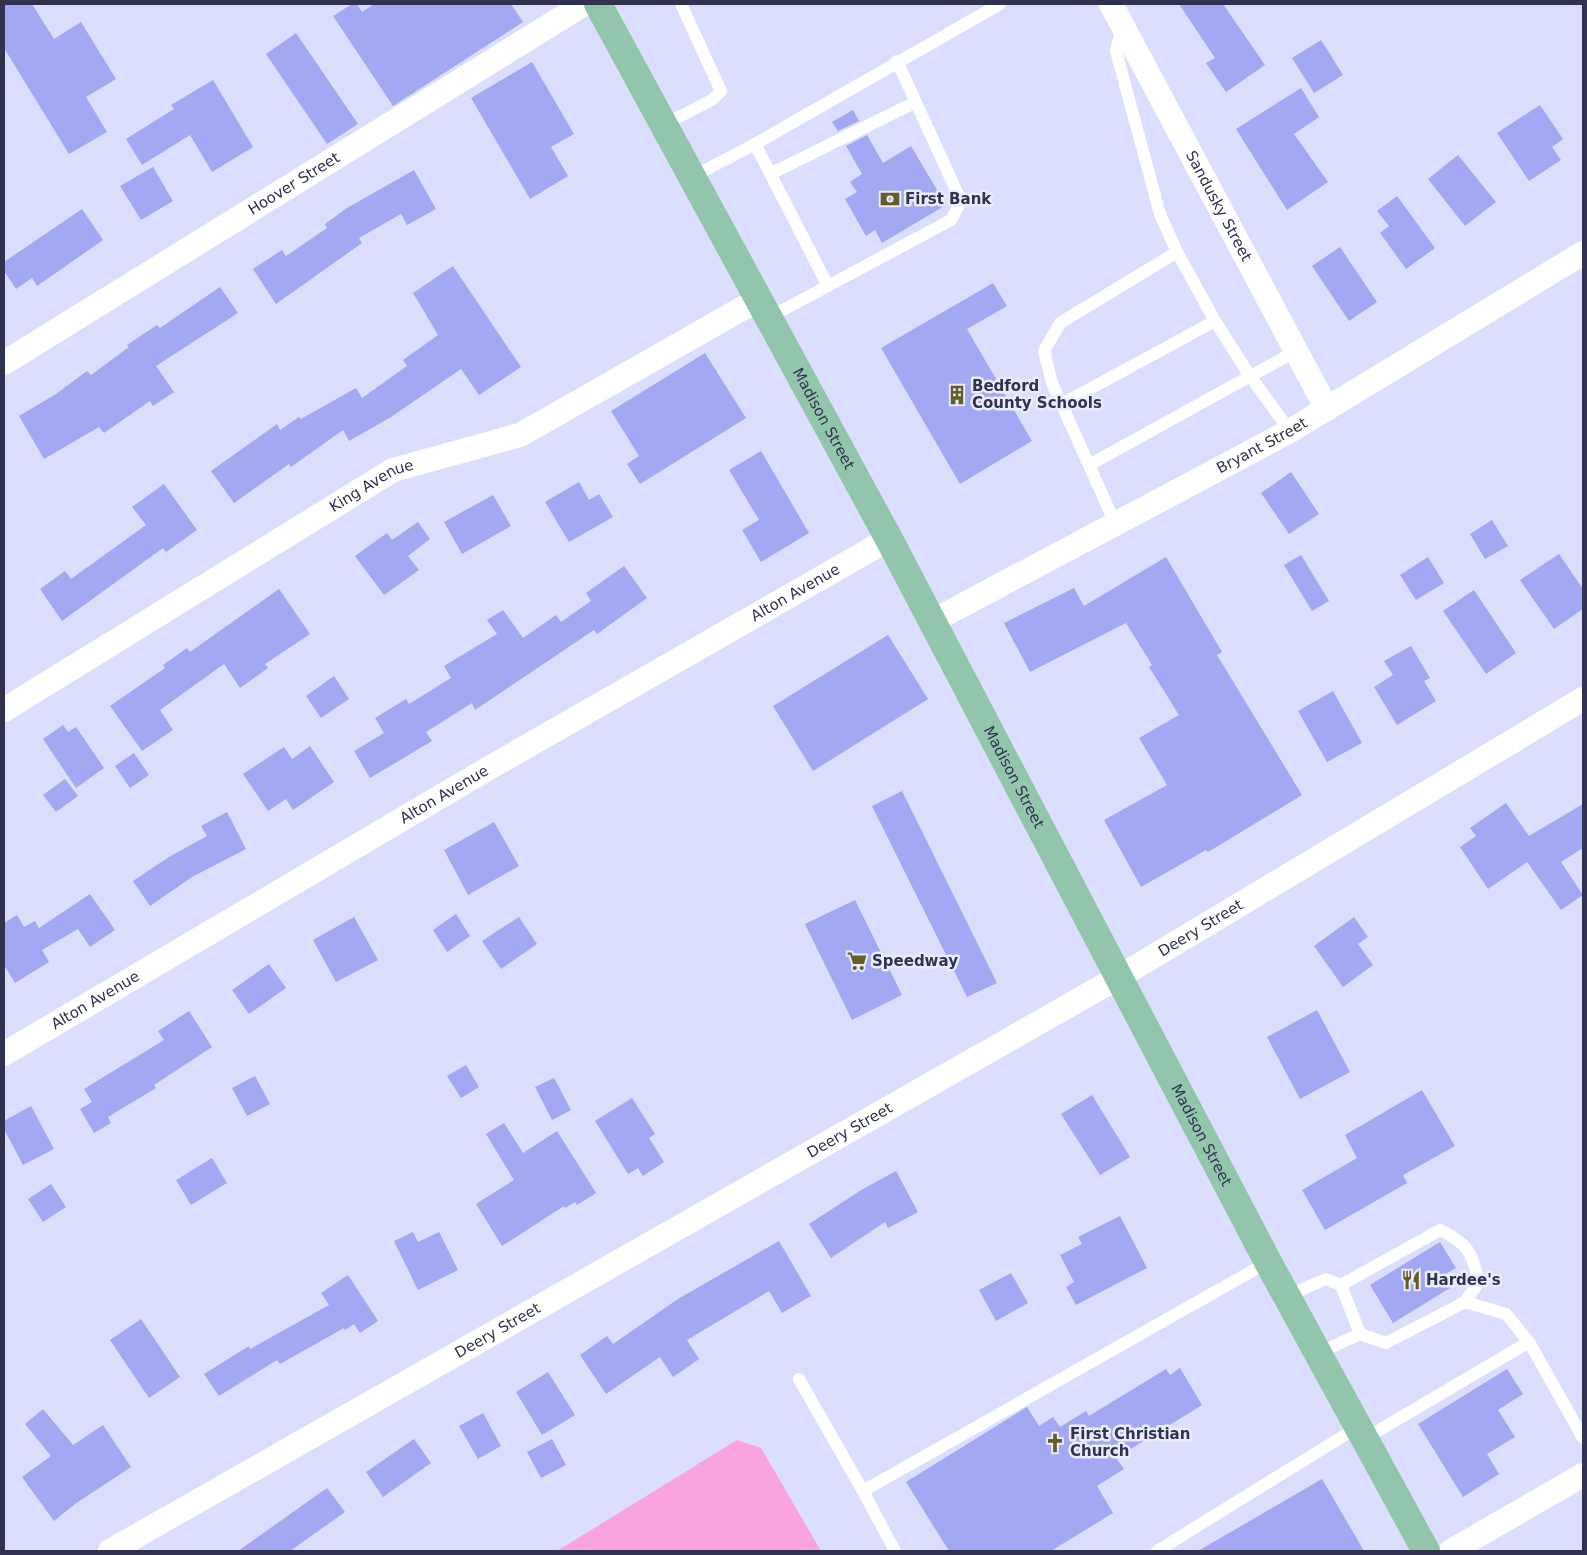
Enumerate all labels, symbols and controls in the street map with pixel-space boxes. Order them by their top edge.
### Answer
street label: Hoover Street [245,148,343,219]
street label: Sandusky Street [1182,148,1256,264]
bank icon: First Bank [879,188,901,210]
place label: First Bank [905,190,992,208]
street label: Madison Street [789,365,858,473]
place label: Bedford County Schools [972,377,1102,412]
building icon: Bedford County Schools [946,384,968,406]
street label: Bryant Street [1214,414,1311,477]
street label: King Avenue [326,456,415,516]
street label: Alton Avenue [748,560,843,625]
street label: Madison Street [980,723,1048,831]
street label: Alton Avenue [397,761,492,827]
street label: Deery Street [1155,896,1246,960]
supermarket icon: Speedway [846,950,868,972]
place label: Speedway [872,952,958,970]
street label: Alton Avenue [48,967,143,1033]
street label: Madison Street [1167,1081,1236,1189]
street label: Deery Street [804,1099,896,1162]
restaurant icon: Hardee's [1400,1269,1422,1291]
place label: Hardee's [1426,1271,1501,1289]
street label: Deery Street [452,1299,544,1362]
place label: First Christian Church [1070,1425,1190,1460]
church icon: First Christian Church [1044,1432,1066,1454]

